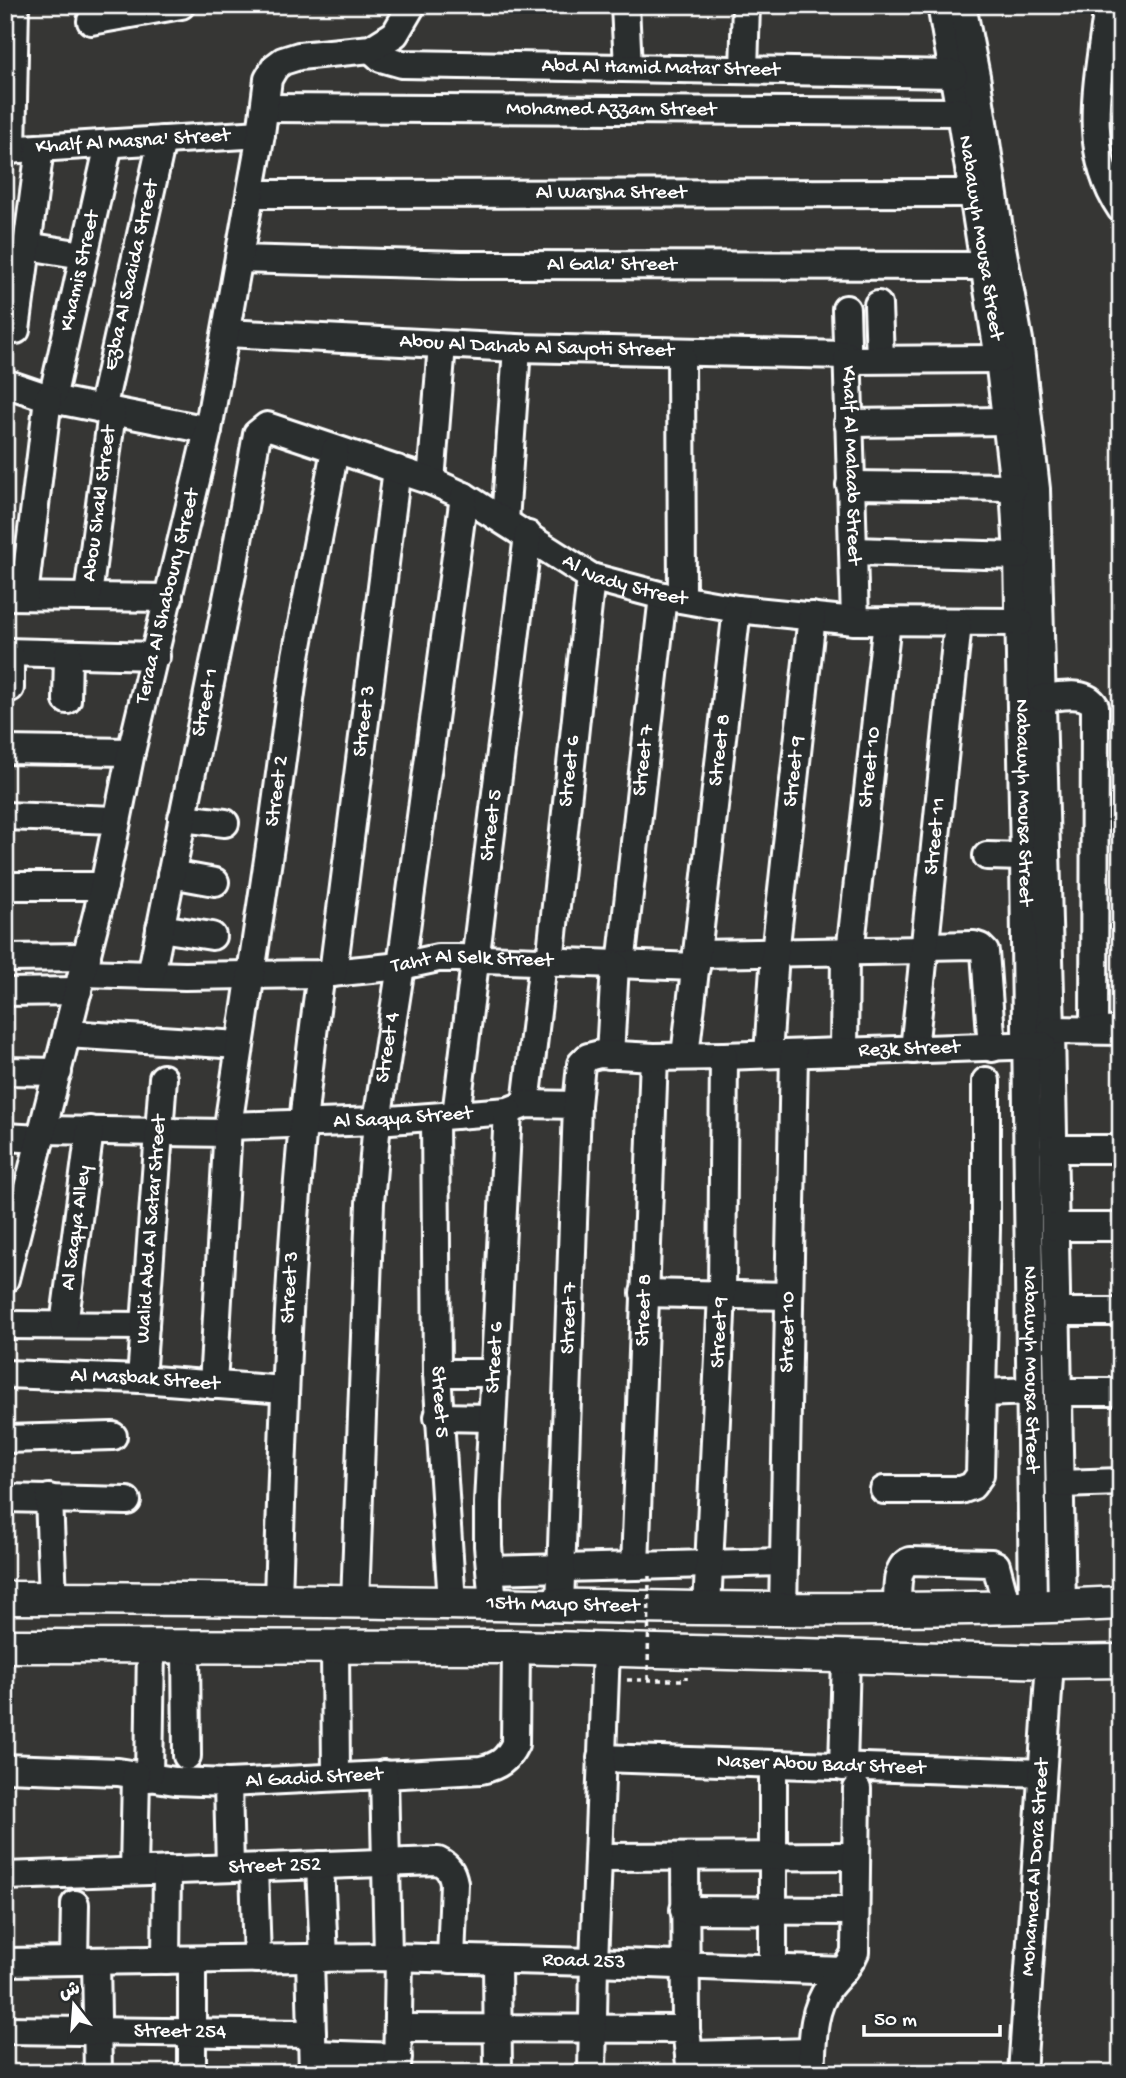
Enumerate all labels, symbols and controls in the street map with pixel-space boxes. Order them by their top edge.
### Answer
street label: Abd Al Hamid Matar Street [541,54,782,83]
street label: Mohamed Azzam Street [506,97,719,123]
street label: Khalf Al Masna' Street [35,123,233,161]
street label: Nabawyh Mousa Street [951,134,1009,344]
street label: Ezba Al Saaida Street [99,175,166,373]
street label: Al Warsha Street [536,181,689,206]
street label: Khamis Street [55,206,107,334]
street label: Al Gala' Street [547,253,679,278]
street label: Abou Al Dahab Al Sayoti Street [399,329,676,364]
street label: Khalf Al Malaab Street [835,365,866,567]
street label: Abou Shakl Street [77,422,123,583]
street label: Teraa Al Shaboury Street [130,484,207,707]
street label: Al Nady Street [557,549,691,613]
street label: Street 1 [187,666,225,739]
street label: Street 3 [348,684,382,758]
street label: Nabawyh Mousa Street [1008,699,1037,908]
street label: Street 8 [704,713,737,788]
street label: Street 7 [628,722,661,797]
street label: Street 10 [854,725,888,809]
street label: Street 6 [554,734,587,808]
street label: Street 9 [779,734,811,808]
street label: Street 2 [261,754,295,828]
street label: Street 5 [475,788,509,863]
street label: Street 11 [920,796,952,876]
street label: Taht Al Selk Street [389,946,556,979]
street label: Street 4 [371,1010,406,1084]
street label: Rezk Street [858,1035,963,1064]
street label: Al Saqya Street [333,1101,476,1135]
street label: Walid Abd Al Satar Street [131,1112,173,1344]
street label: Al Saqya Alley [56,1164,98,1292]
street label: Street 3 [276,1251,305,1324]
street label: Nabawyh Mousa Street [1016,1266,1044,1475]
street label: Street 8 [631,1273,658,1347]
street label: Street 7 [556,1281,584,1355]
street label: Street 10 [775,1291,802,1373]
street label: Street 9 [706,1296,734,1369]
street label: Street 6 [481,1321,510,1394]
street label: Al Masbak Street [70,1364,223,1398]
street label: Street 5 [424,1366,454,1439]
street label: 15th Mayo Street [485,1591,642,1620]
street label: Naser Abou Badr Street [716,1749,928,1782]
street label: Mohamed Al Dora Street [1016,1755,1056,1977]
street label: Al Gadid Street [245,1762,386,1795]
street label: Street 252 [228,1853,322,1881]
street label: Road 253 [542,1948,626,1976]
north arrow [38,1969,108,2039]
text: ش [57,1978,84,2006]
scale bar [864,1994,1000,2038]
text: 50 m [874,2009,917,2034]
street label: Street 254 [134,2019,226,2045]

